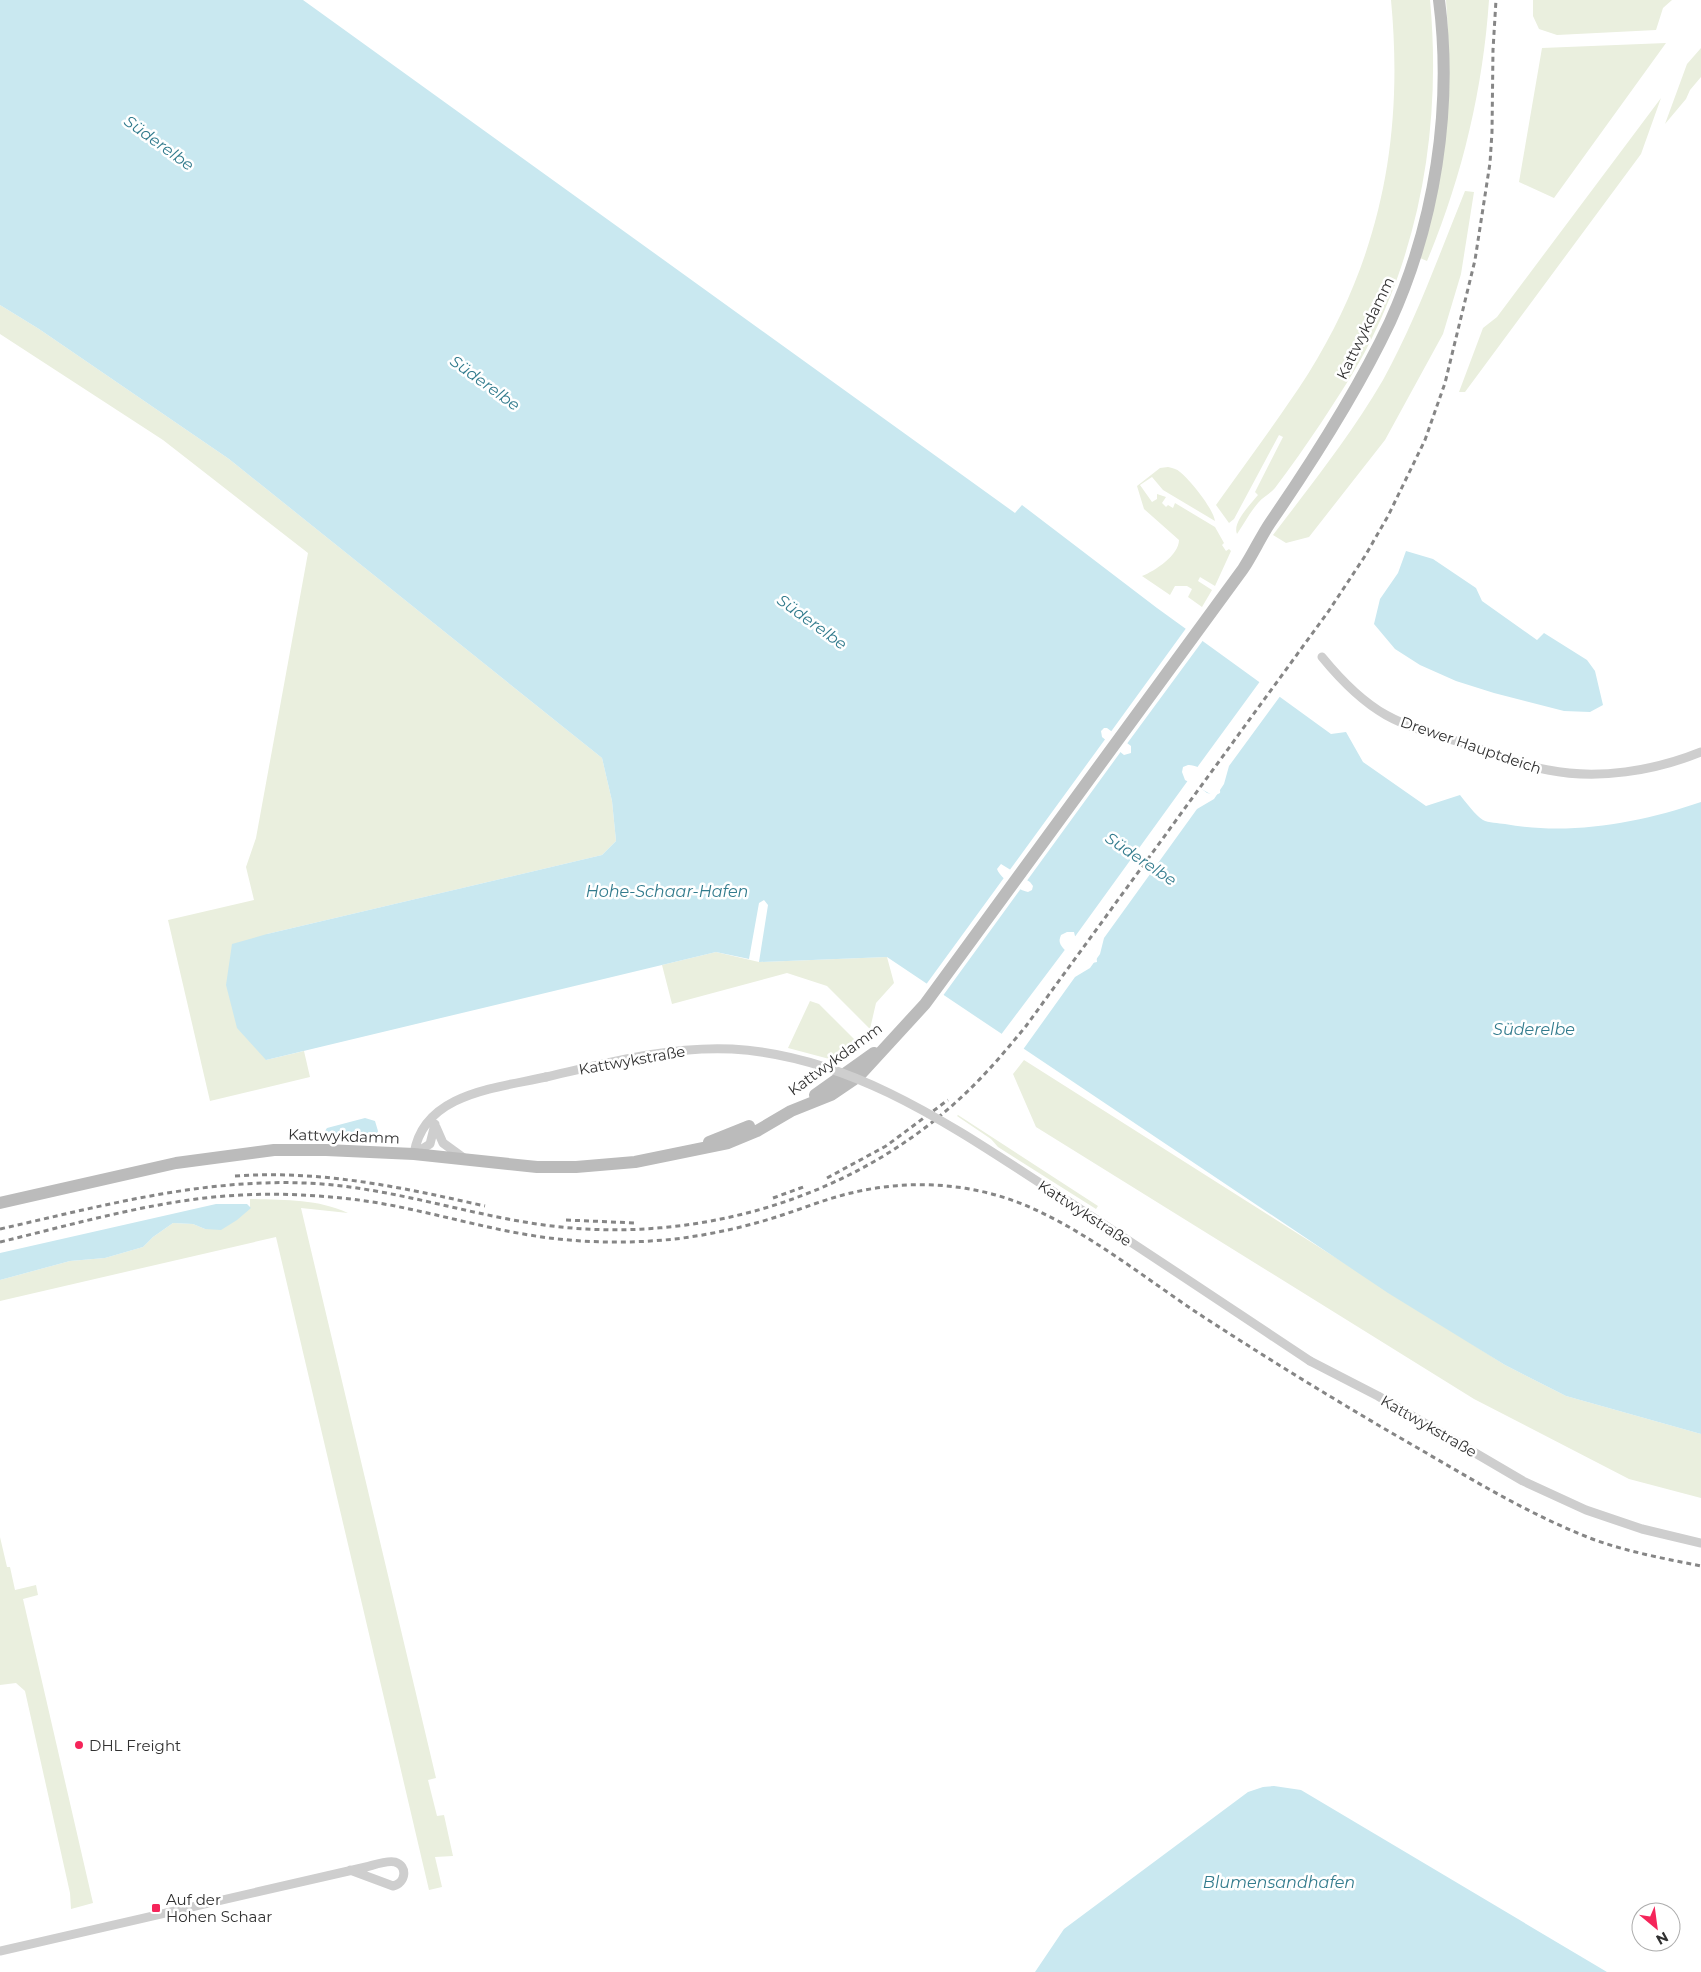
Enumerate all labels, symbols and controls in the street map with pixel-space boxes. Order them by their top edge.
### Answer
water label: Süderelbe [120,111,198,175]
street label: Kattwykdamm [1332,274,1398,382]
water label: Süderelbe [446,351,524,415]
water label: Süderelbe [773,590,851,654]
street label: Drewer Hauptdeich [1398,712,1544,778]
water label: Süderelbe [1102,828,1180,890]
water label: Hohe-Schaar-Hafen [586,882,748,901]
street label: Kattwykdamm [784,1018,886,1100]
water label: Süderelbe [1493,1020,1575,1039]
street label: Kattwykstraße [577,1041,687,1079]
street label: Kattwykdamm [288,1125,400,1147]
street label: Kattwykstraße [1035,1176,1135,1250]
street label: Kattwykstraße [1378,1391,1480,1461]
place label: DHL Freight [89,1736,181,1755]
marker: DHL Freight [73,1739,85,1751]
water label: Blumensandhafen [1203,1873,1355,1892]
place label: Auf der Hohen Schaar [166,1890,272,1926]
marker: Auf der Hohen Schaar [150,1902,162,1914]
north arrow [1631,1902,1681,1952]
text: N [1653,1928,1672,1949]

